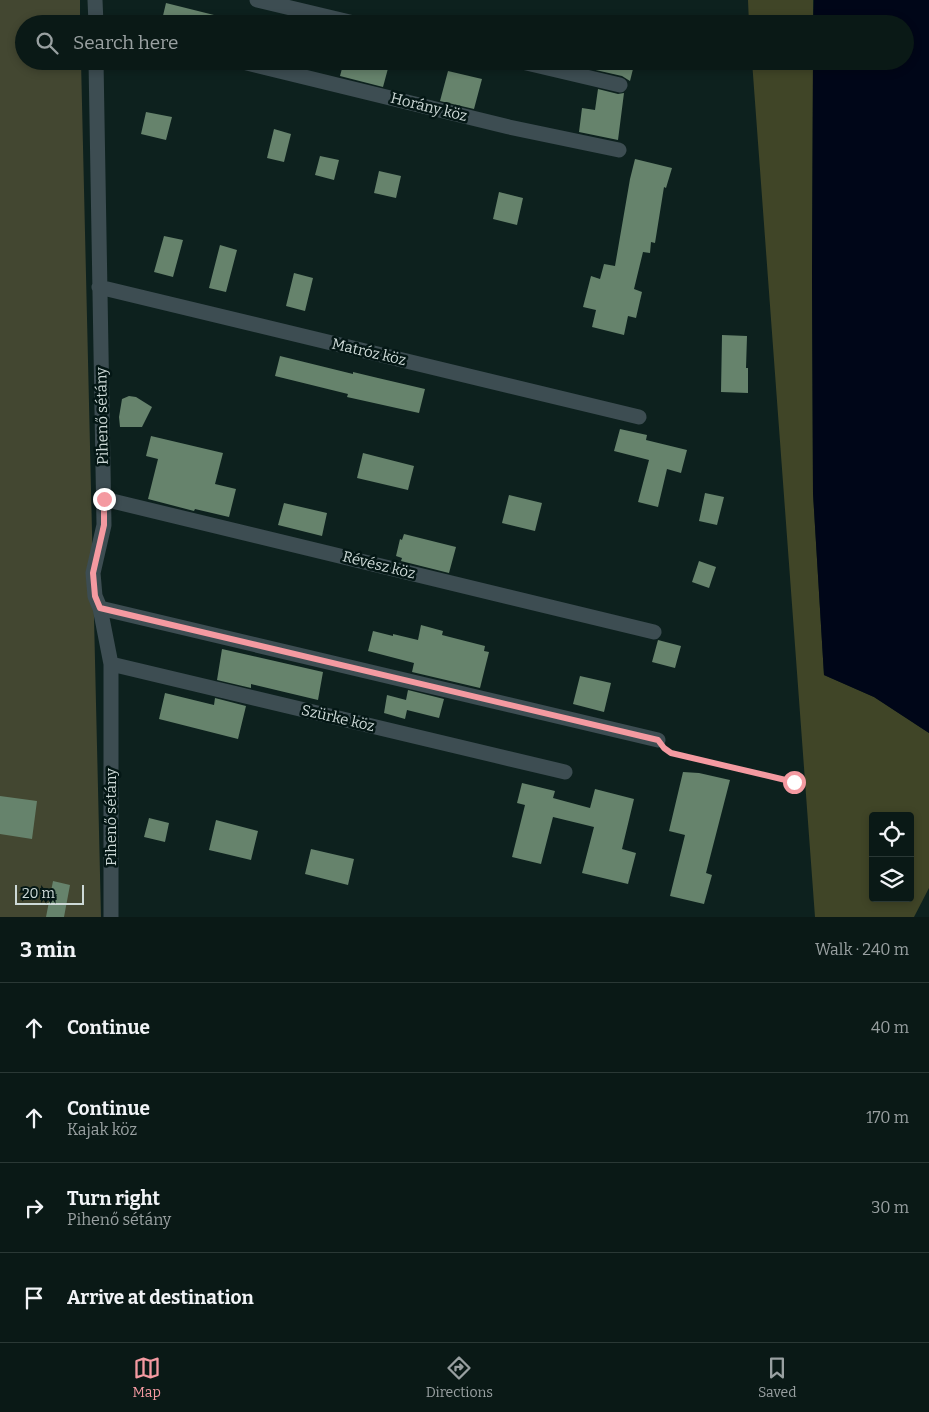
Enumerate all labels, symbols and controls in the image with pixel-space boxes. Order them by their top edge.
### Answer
search box [15,15,914,70]
icon: search [33,29,61,57]
text: Search here [73,31,178,54]
street label: Horány köz [389,89,469,125]
street label: Matróz köz [330,335,408,369]
street label: Pihenő sétány [92,367,112,465]
route end [93,488,116,511]
street label: Révész köz [341,547,417,583]
street label: Szürke köz [299,701,377,735]
street label: Pihenő sétány [102,768,120,866]
route start [783,771,806,794]
map controls [869,812,914,902]
button: locate [869,812,914,857]
button: layers [869,857,914,902]
scale bar [15,882,84,905]
text: 20 m [22,885,55,902]
text: 3 min [20,937,76,963]
text: Walk · 240 m [815,940,909,959]
icon: ahead [20,1014,48,1042]
text: Continue [67,1016,150,1039]
text: 40 m [871,1018,909,1037]
text: Continue [67,1097,150,1120]
icon: ahead [20,1104,48,1132]
text: 170 m [866,1108,909,1127]
text: Kajak köz [67,1120,137,1139]
text: Turn right [67,1187,160,1210]
icon: right [20,1194,48,1222]
text: 30 m [871,1198,909,1217]
text: Pihenő sétány [67,1210,171,1229]
icon: arrive [20,1284,48,1312]
text: Arrive at destination [67,1286,254,1309]
tab: Map [132,1354,161,1401]
tab: Directions [426,1354,493,1401]
tab: Saved [758,1354,797,1401]

